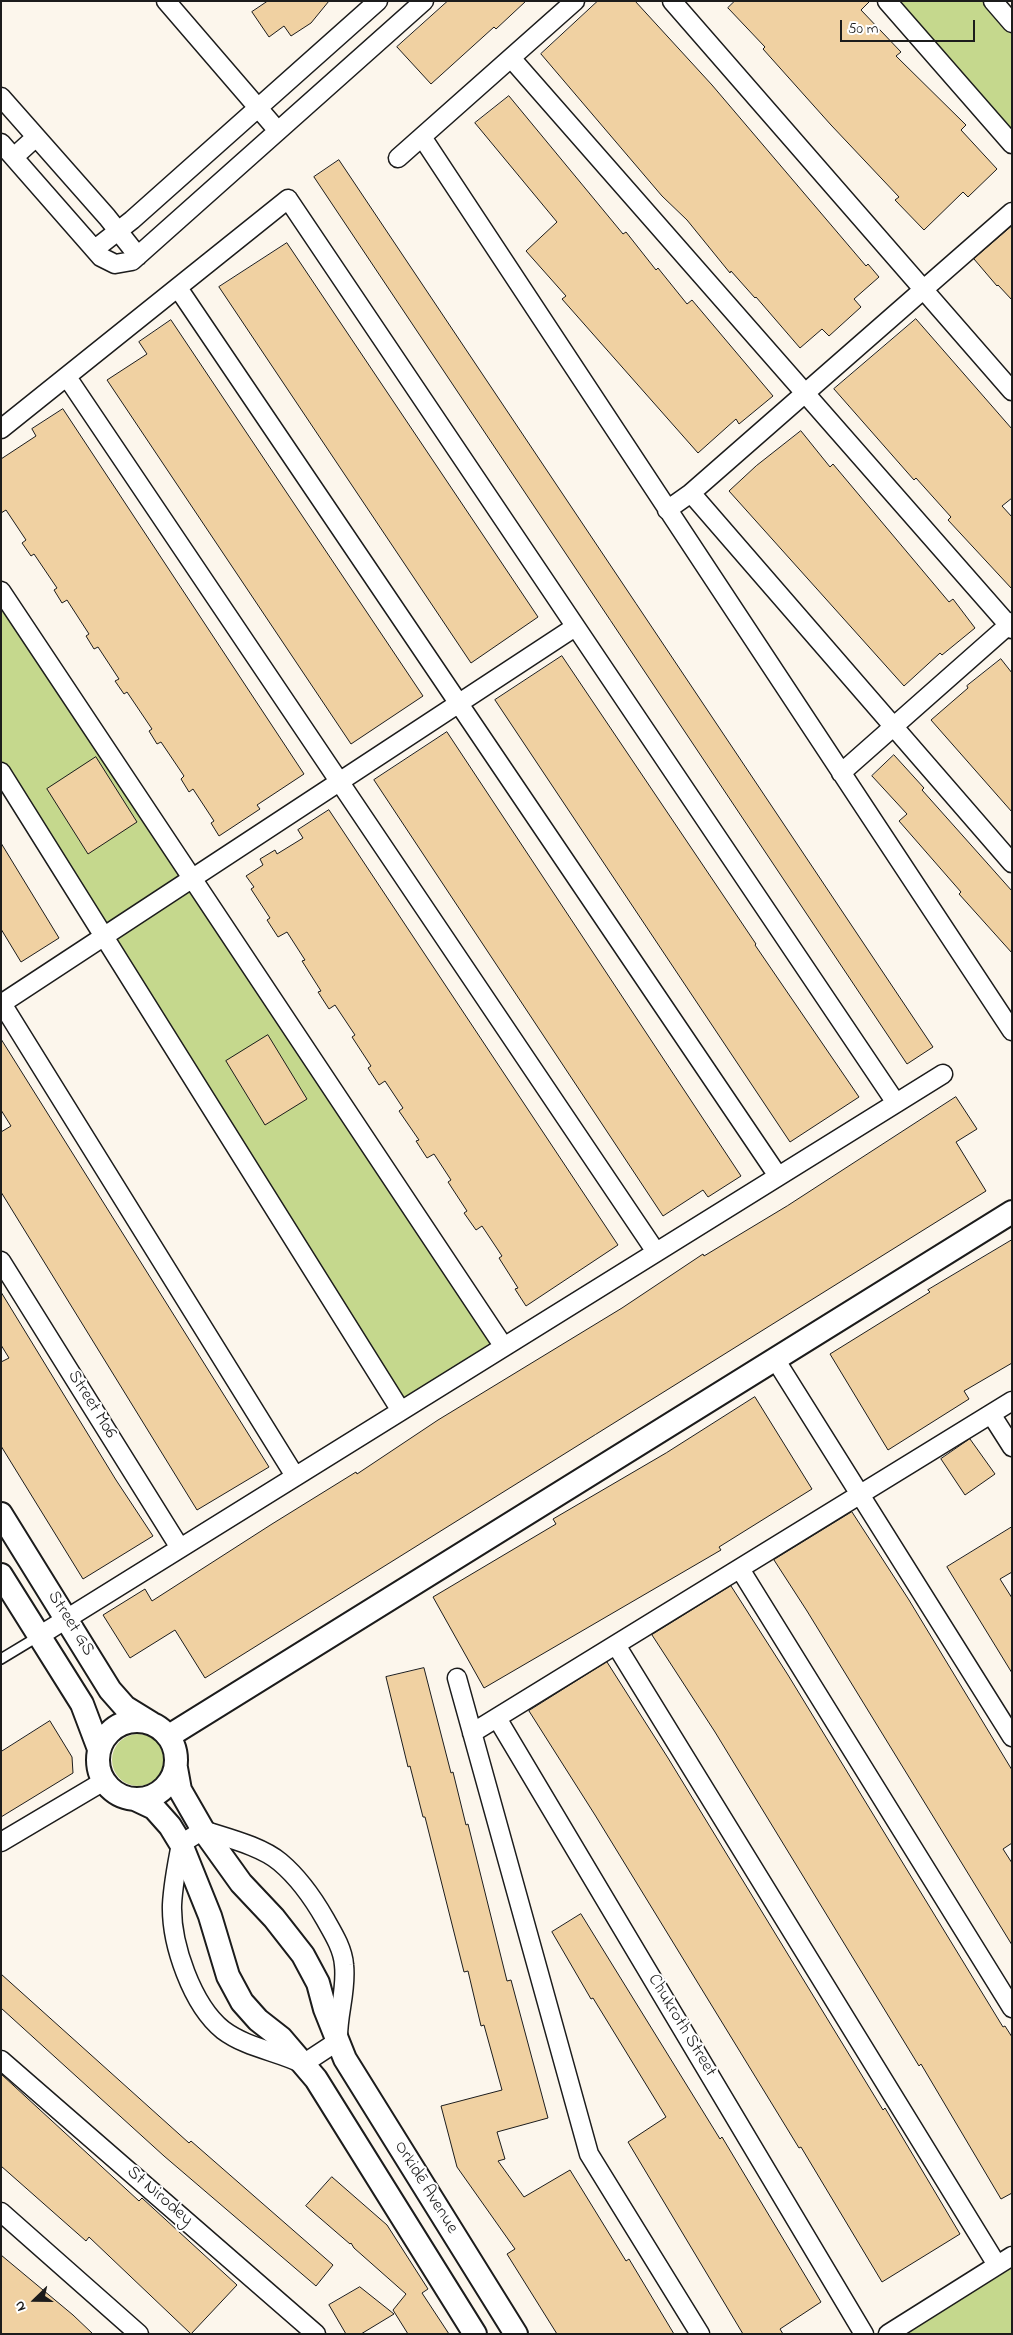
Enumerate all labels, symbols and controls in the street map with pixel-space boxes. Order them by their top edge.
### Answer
scale bar [843,10,978,42]
text: 50 m [848,18,878,40]
street label: Street M06 [62,1367,120,1443]
street label: Street GS [42,1587,98,1661]
street label: Chukroth Street [642,1971,720,2081]
street label: Orkidē Avenue [388,2138,462,2238]
street label: St Nirodey [121,2162,197,2232]
north arrow [10,2275,60,2325]
text: N [9,2297,32,2314]

